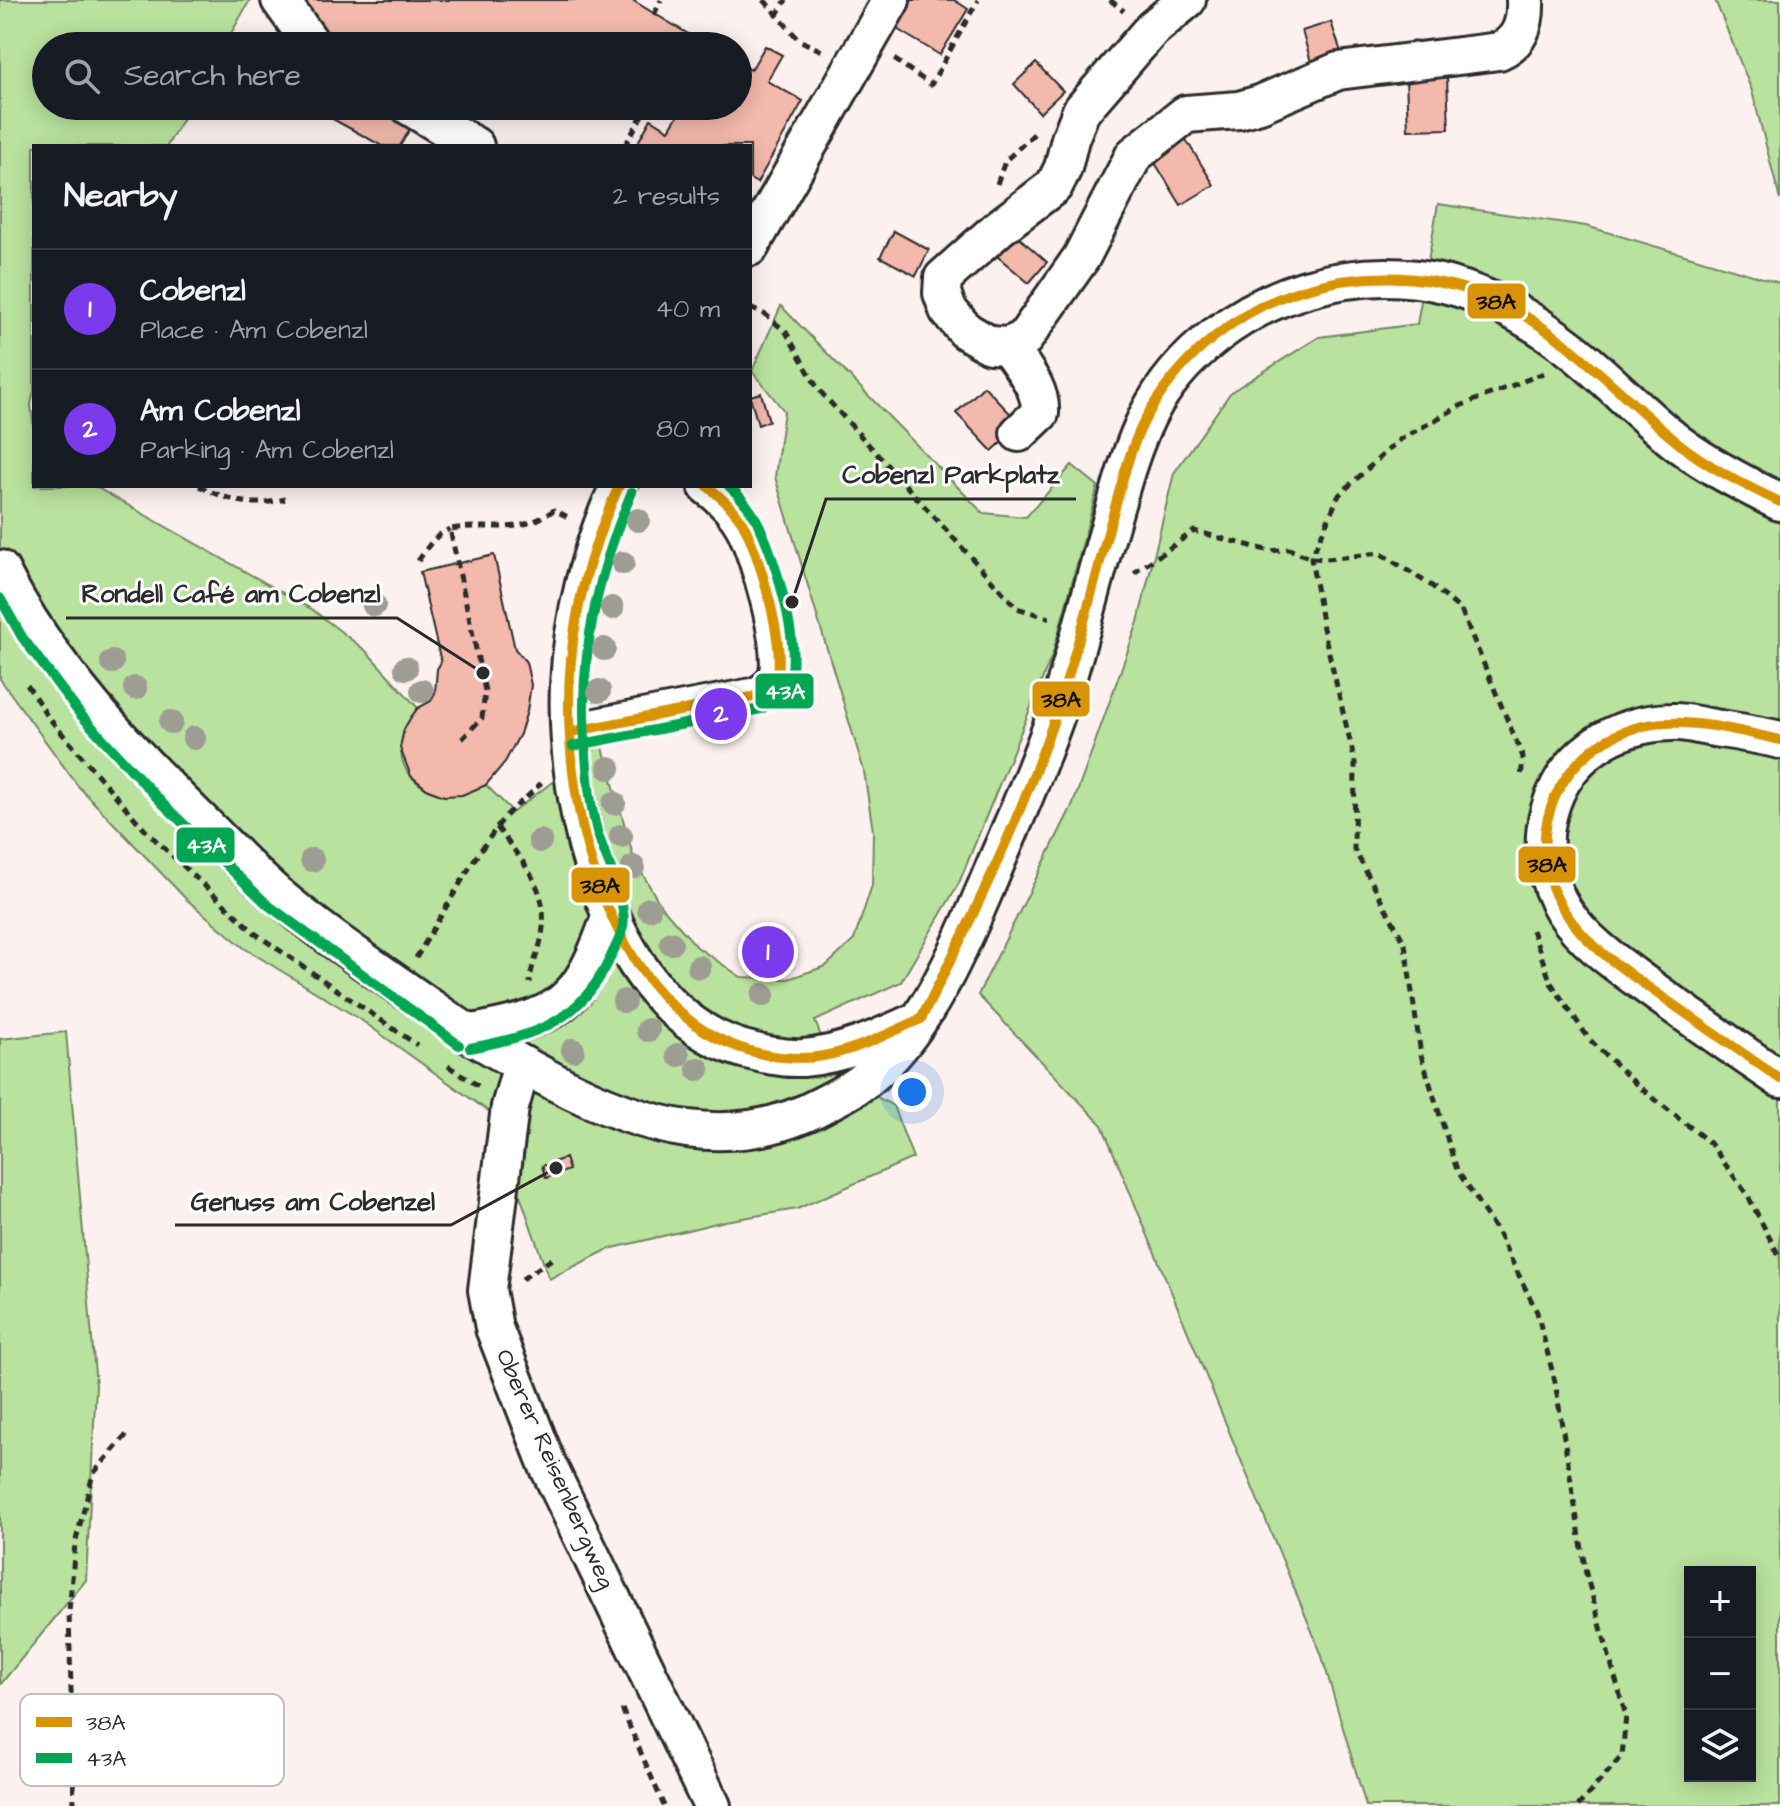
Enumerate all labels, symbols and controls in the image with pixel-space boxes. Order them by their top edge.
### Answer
search box [32,32,752,120]
icon: search [60,54,104,98]
text: Search here [124,55,301,97]
text: Nearby [64,172,178,220]
text: 2 results [612,178,720,214]
text: Cobenzl [140,270,246,312]
line badge: 38A [1466,282,1527,320]
text: 38A [1475,287,1517,318]
text: 1 [88,291,92,327]
text: 40 m [655,291,720,327]
text: Place · Am Cobenzl [140,312,368,348]
text: Am Cobenzl [140,390,300,432]
text: 2 [83,411,97,447]
text: 80 m [656,411,720,447]
text: Parking · Am Cobenzl [140,432,394,468]
callout: Cobenzl Parkplatz [826,449,1076,499]
text: Cobenzl Parkplatz [842,457,1061,493]
callout: Rondell Café am Cobenzl [66,568,397,618]
text: Rondell Café am Cobenzl [81,576,381,612]
line badge: 43A [754,672,815,710]
text: 43A [765,677,806,708]
line badge: 38A [1031,680,1091,718]
pin: 2 [695,684,747,744]
text: 38A [1040,685,1082,716]
line badge: 43A [175,826,236,864]
text: 43A [186,831,227,862]
line badge: 38A [1517,845,1577,884]
text: 38A [1526,850,1568,881]
line badge: 38A [570,866,631,904]
text: 38A [579,871,621,902]
pin: 1 [742,922,794,982]
your location [892,1072,932,1112]
callout: Genuss am Cobenzel [175,1175,451,1225]
text: Genuss am Cobenzel [191,1184,435,1220]
street label: Oberer Reisenbergweg [486,1344,623,1595]
map controls [1684,1566,1756,1782]
button: + [1684,1566,1756,1638]
button: − [1684,1638,1756,1710]
legend [20,1694,284,1786]
text: 38A [86,1708,126,1739]
button: layers [1684,1710,1756,1782]
text: 43A [86,1744,126,1775]

